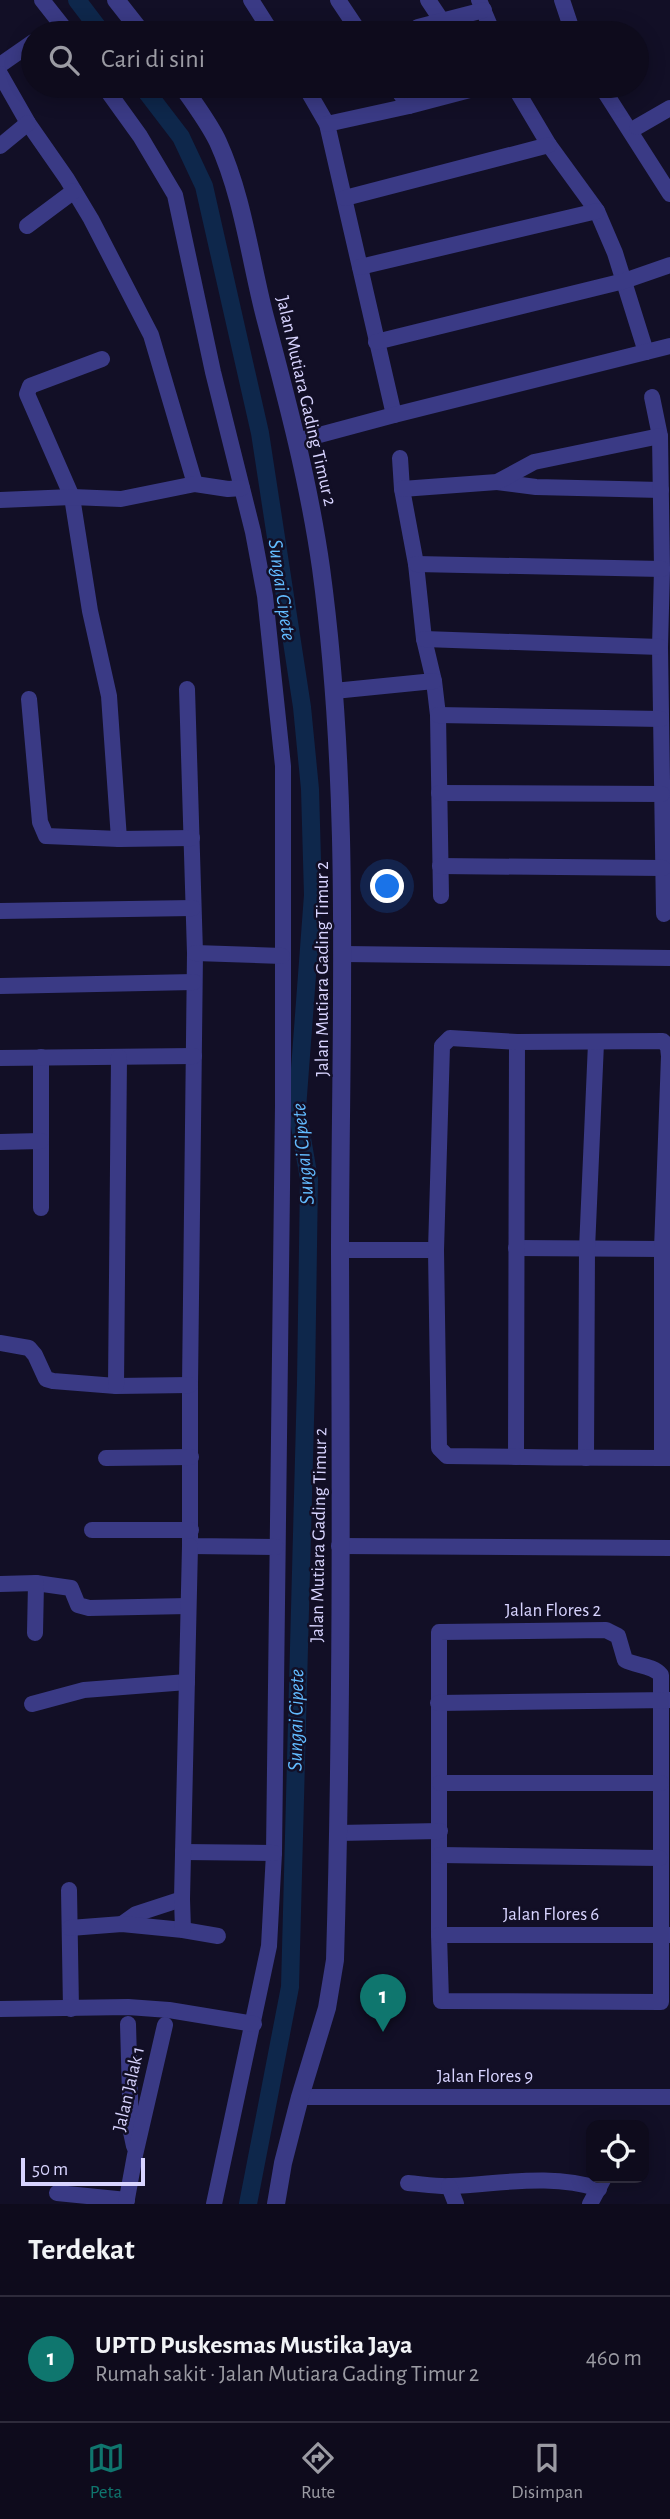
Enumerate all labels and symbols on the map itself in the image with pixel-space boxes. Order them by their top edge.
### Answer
street label: Jalan Mutiara Gading Timur 2 [273,294,340,508]
water label: Sungai Cipete [264,538,300,642]
street label: Jalan Mutiara Gading Timur 2 [313,861,332,1077]
your location [370,869,404,903]
water label: Sungai Cipete [288,1102,319,1206]
street label: Jalan Mutiara Gading Timur 2 [308,1427,330,1643]
street label: Jalan Flores 2 [505,1601,601,1620]
water label: Sungai Cipete [285,1669,308,1771]
street label: Jalan Flores 6 [503,1905,599,1924]
pin: 1 [360,1974,406,2032]
street label: Jalan Jalak 1 [110,2045,148,2133]
street label: Jalan Flores 9 [437,2067,533,2086]
scale bar [21,2155,145,2187]

